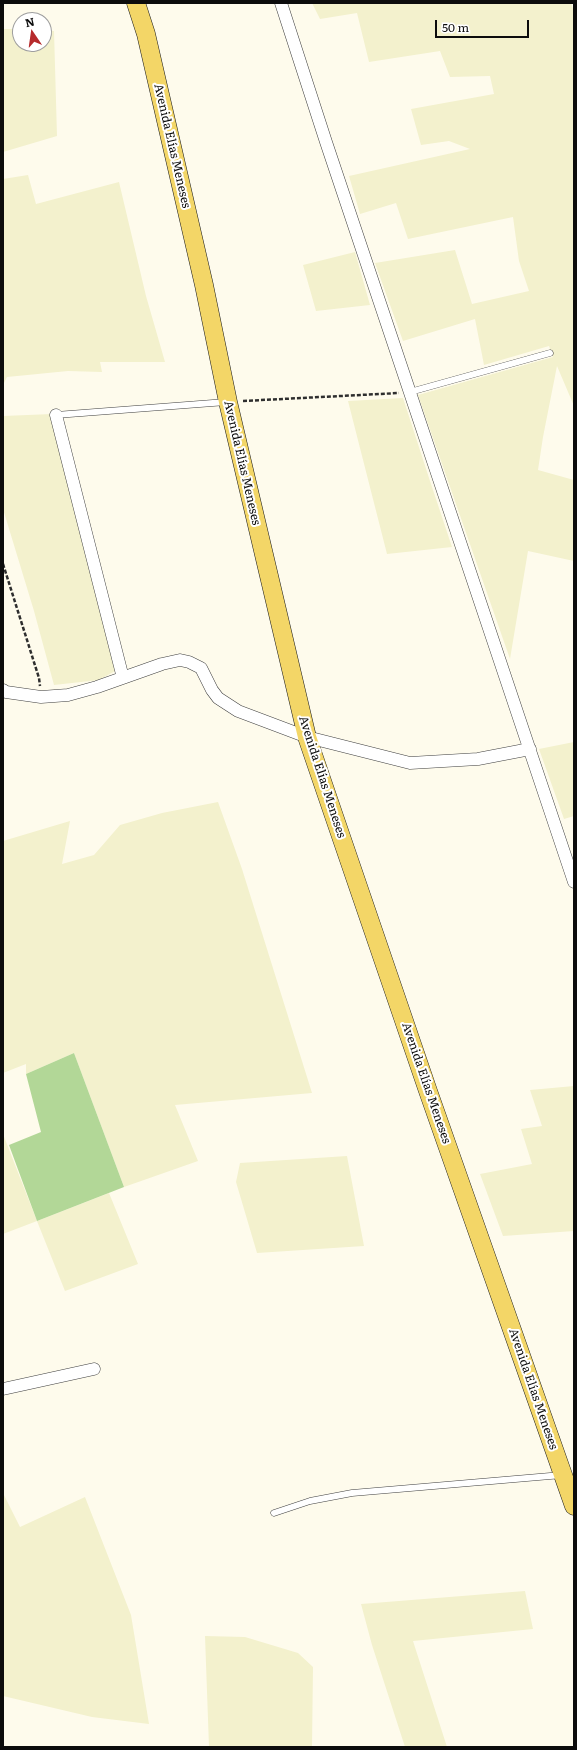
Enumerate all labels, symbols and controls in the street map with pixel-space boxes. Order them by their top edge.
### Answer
north arrow [12,12,52,52]
text: N [23,12,36,30]
scale bar [437,12,531,38]
text: 50 m [442,18,469,36]
street label: Avenida Elías Meneses [151,82,193,210]
street label: Avenida Elías Meneses [221,399,263,527]
street label: Avenida Elías Meneses [295,714,349,840]
street label: Avenida Elías Meneses [398,1020,454,1146]
street label: Avenida Elías Meneses [505,1326,561,1452]

